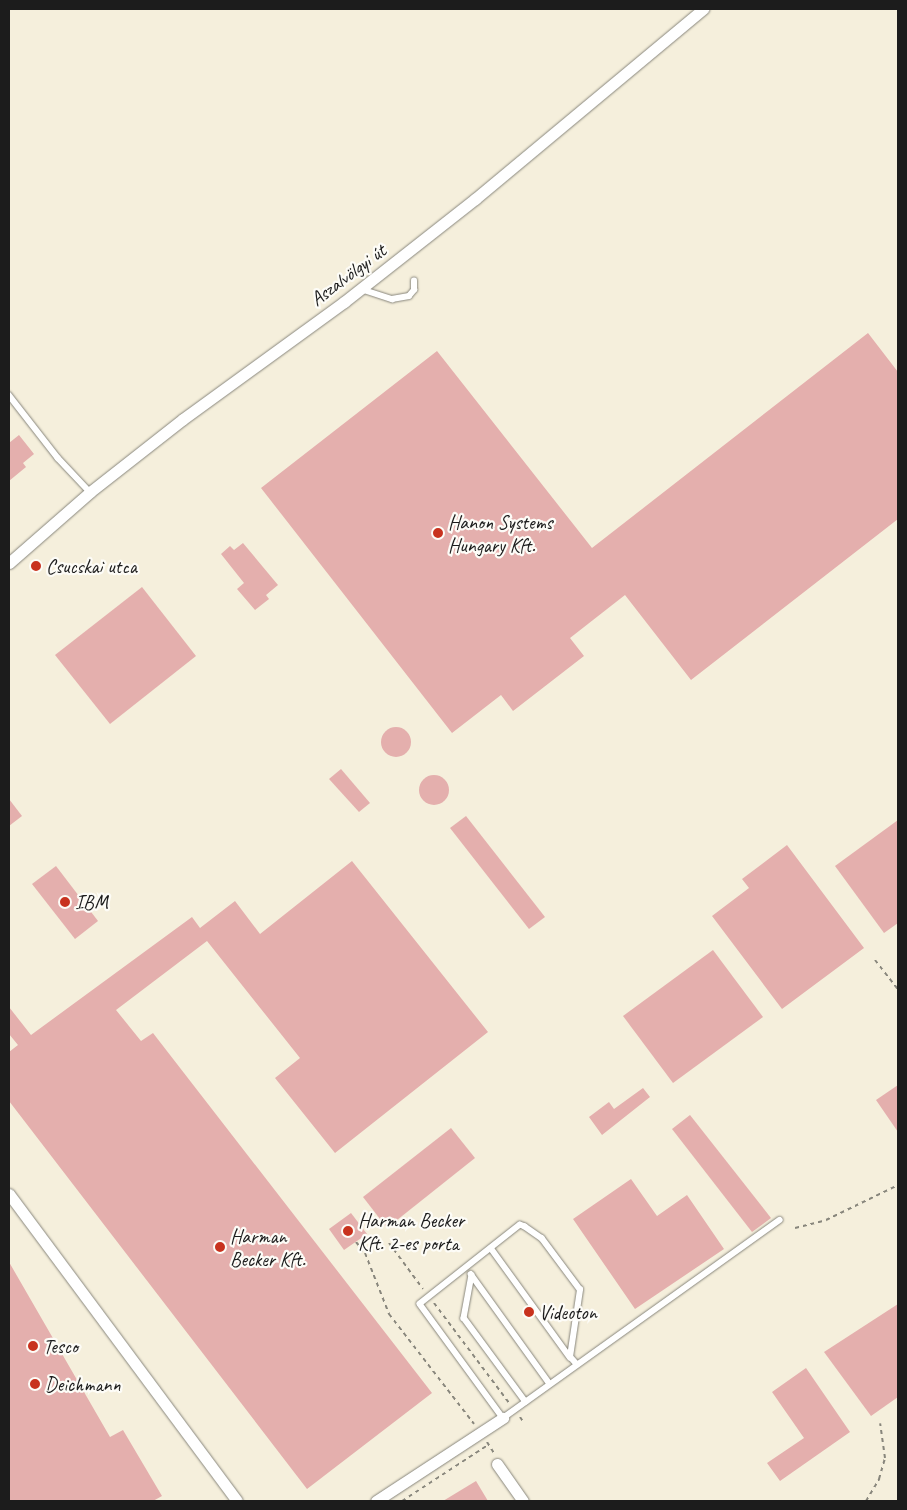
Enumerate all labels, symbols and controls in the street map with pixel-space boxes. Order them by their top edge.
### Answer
street label: Aszalvölgyi út [305,239,391,311]
place label: Hanon Systems Hungary Kft. [448,510,552,557]
marker: Hanon Systems Hungary Kft. [432,527,444,539]
place label: Csucskai utca [46,554,136,578]
marker: Csucskai utca [30,560,42,572]
place label: IBM [75,890,108,914]
marker: IBM [59,896,71,908]
place label: Harman Becker Kft. 2-es porta [358,1208,464,1255]
place label: Harman Becker Kft. [230,1224,305,1271]
marker: Harman Becker Kft. 2-es porta [342,1225,354,1237]
marker: Harman Becker Kft. [214,1241,226,1253]
place label: Videoton [539,1300,597,1324]
marker: Videoton [523,1306,535,1318]
place label: Tesco [43,1334,78,1358]
marker: Tesco [27,1340,39,1352]
place label: Deichmann [45,1372,121,1396]
marker: Deichmann [29,1378,41,1390]

